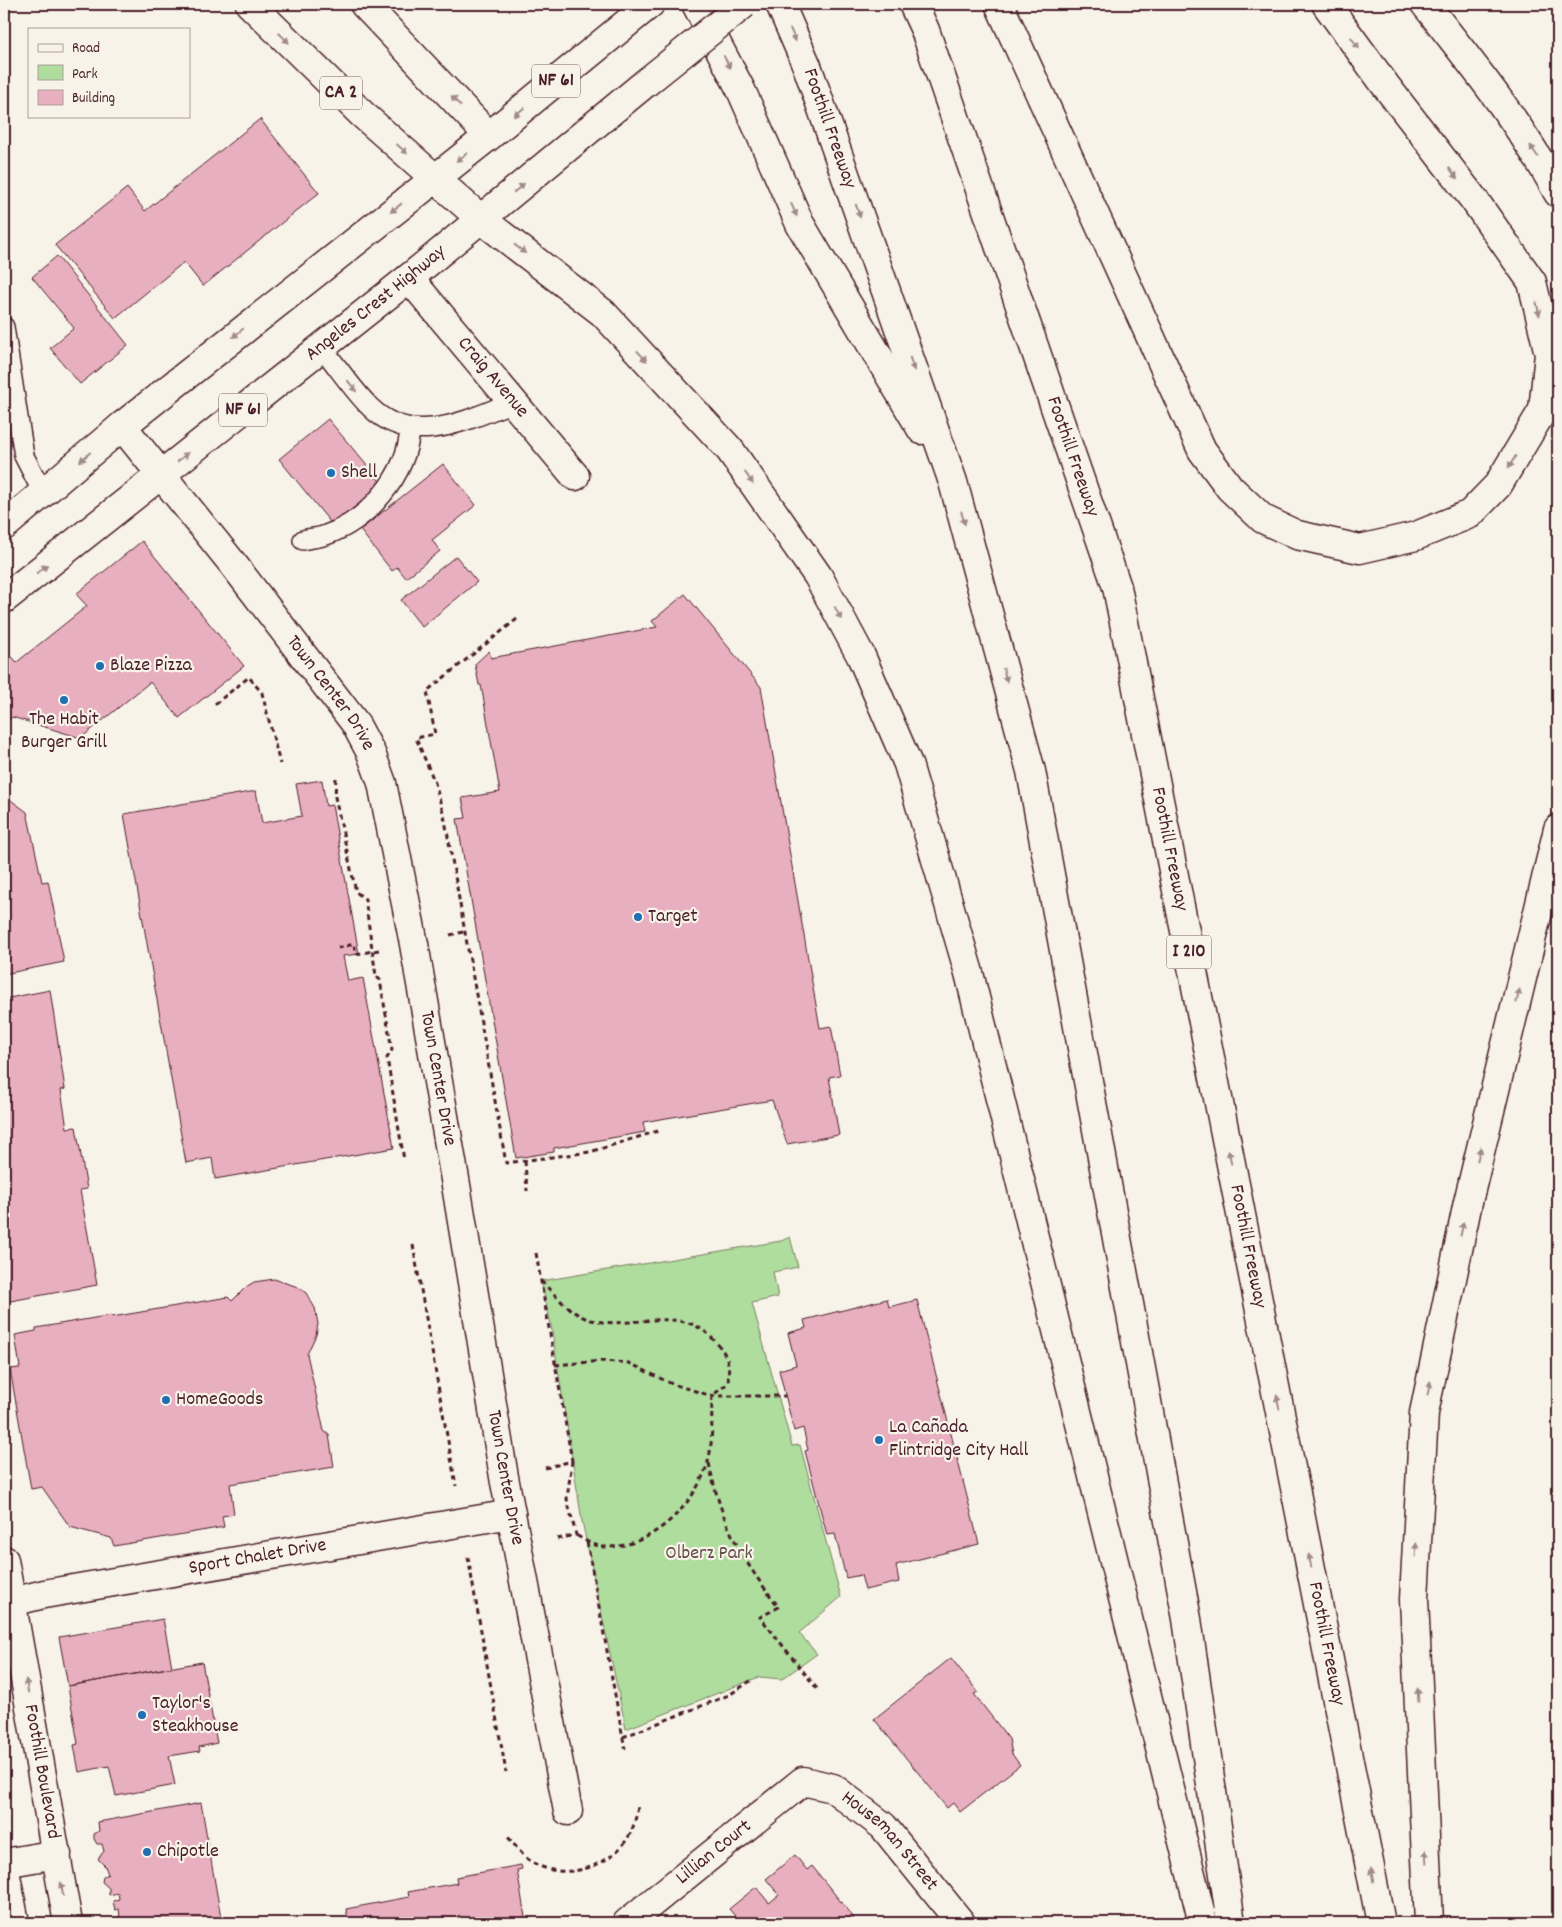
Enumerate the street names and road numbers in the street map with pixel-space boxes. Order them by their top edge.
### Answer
road number: NF 61 [532,64,580,98]
street label: Foothill Freeway [795,65,863,193]
road number: CA 2 [320,76,362,110]
street label: Angeles Crest Highway [300,238,453,369]
street label: Craig Avenue [450,331,535,425]
street label: Foothill Freeway [1038,393,1106,521]
road number: NF 61 [219,394,267,426]
street label: Town Center Drive [279,630,381,756]
street label: Foothill Freeway [1143,785,1195,914]
road number: I 210 [1166,936,1212,969]
street label: Town Center Drive [412,1009,463,1148]
street label: Foothill Freeway [1221,1182,1273,1312]
street label: Town Center Drive [479,1408,531,1548]
street label: Sport Chalet Drive [187,1532,329,1583]
street label: Foothill Freeway [1300,1580,1352,1709]
street label: Foothill Boulevard [16,1702,67,1841]
street label: Houseman Street [835,1785,944,1898]
street label: Lillian Court [670,1813,758,1892]

